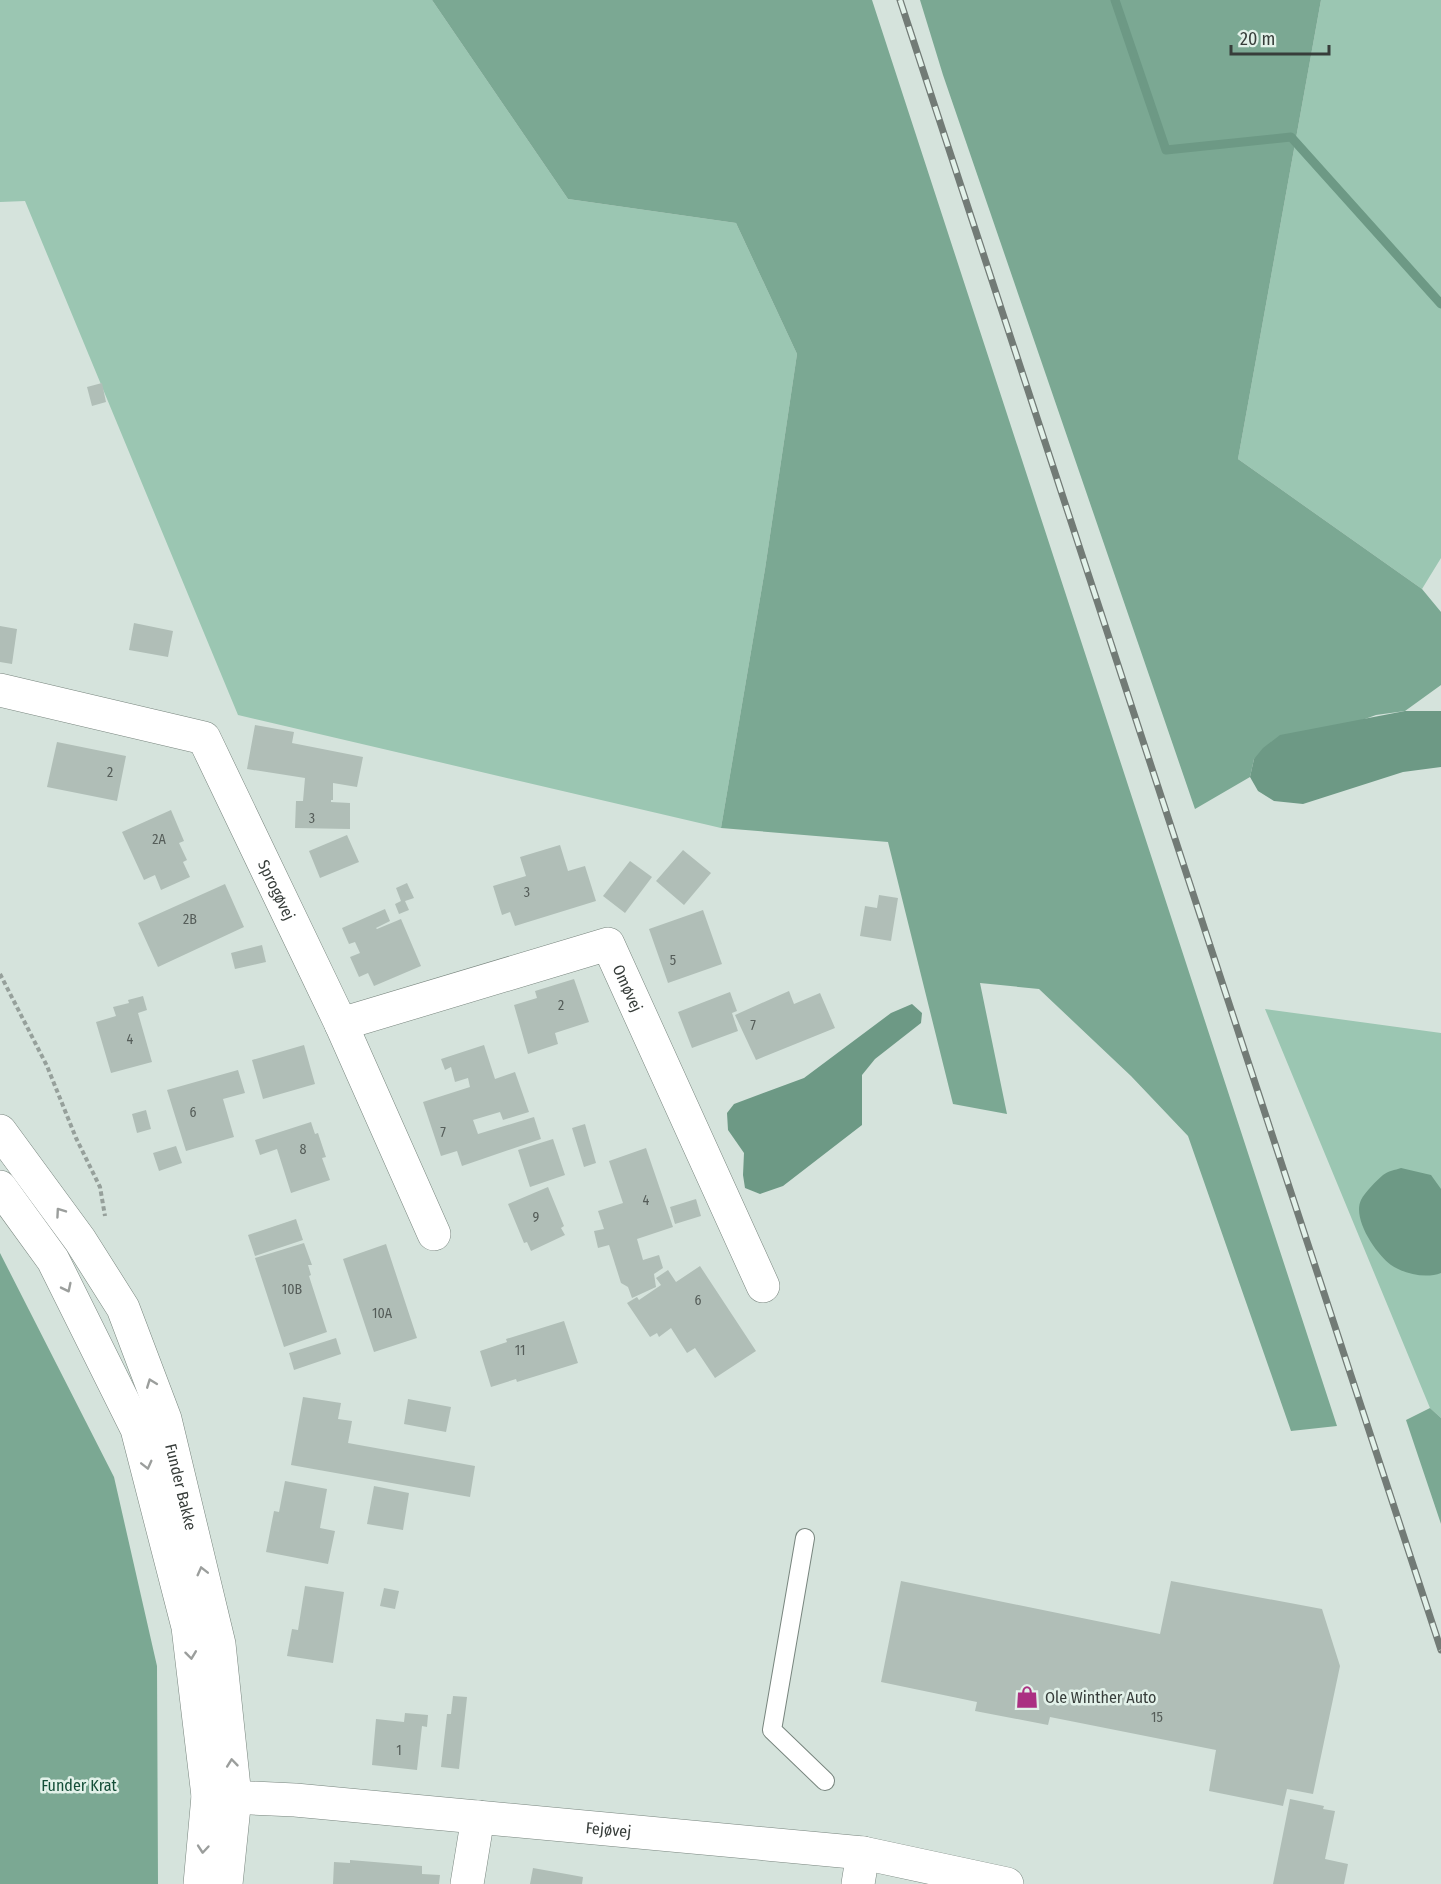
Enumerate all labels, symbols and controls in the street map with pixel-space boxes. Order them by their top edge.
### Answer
scale bar [1231,18,1328,56]
text: 20 m [1240,28,1275,50]
house number: 2 [107,764,113,781]
house number: 3 [309,810,315,827]
house number: 2A [152,831,166,848]
street label: Sprogøvej [254,857,299,923]
house number: 3 [524,884,530,901]
house number: 2B [183,911,197,928]
house number: 5 [670,952,676,969]
street label: Omøvej [609,961,647,1015]
house number: 2 [558,997,564,1014]
house number: 7 [750,1017,756,1034]
house number: 4 [127,1031,134,1048]
house number: 6 [190,1104,197,1121]
house number: 7 [440,1124,446,1141]
house number: 8 [300,1141,307,1158]
house number: 4 [643,1192,650,1209]
one-way arrow [56,1207,67,1218]
house number: 9 [533,1209,540,1226]
one-way arrow [60,1281,72,1292]
house number: 10B [282,1281,303,1298]
house number: 6 [695,1292,702,1309]
house number: 10A [372,1305,393,1322]
house number: 11 [515,1342,525,1359]
one-way arrow [146,1378,159,1389]
street label: Funder Bakke [162,1442,201,1532]
one-way arrow [139,1460,152,1470]
one-way arrow [196,1566,209,1576]
one-way arrow [184,1650,197,1659]
shop icon: Ole Winther Auto [1014,1684,1040,1710]
place label: Ole Winther Auto [1045,1688,1156,1707]
house number: 15 [1151,1709,1163,1726]
house number: 1 [396,1742,402,1759]
one-way arrow [226,1759,239,1768]
park label: Funder Krat [41,1776,118,1795]
street label: Fejøvej [585,1818,632,1841]
one-way arrow [197,1844,210,1853]

